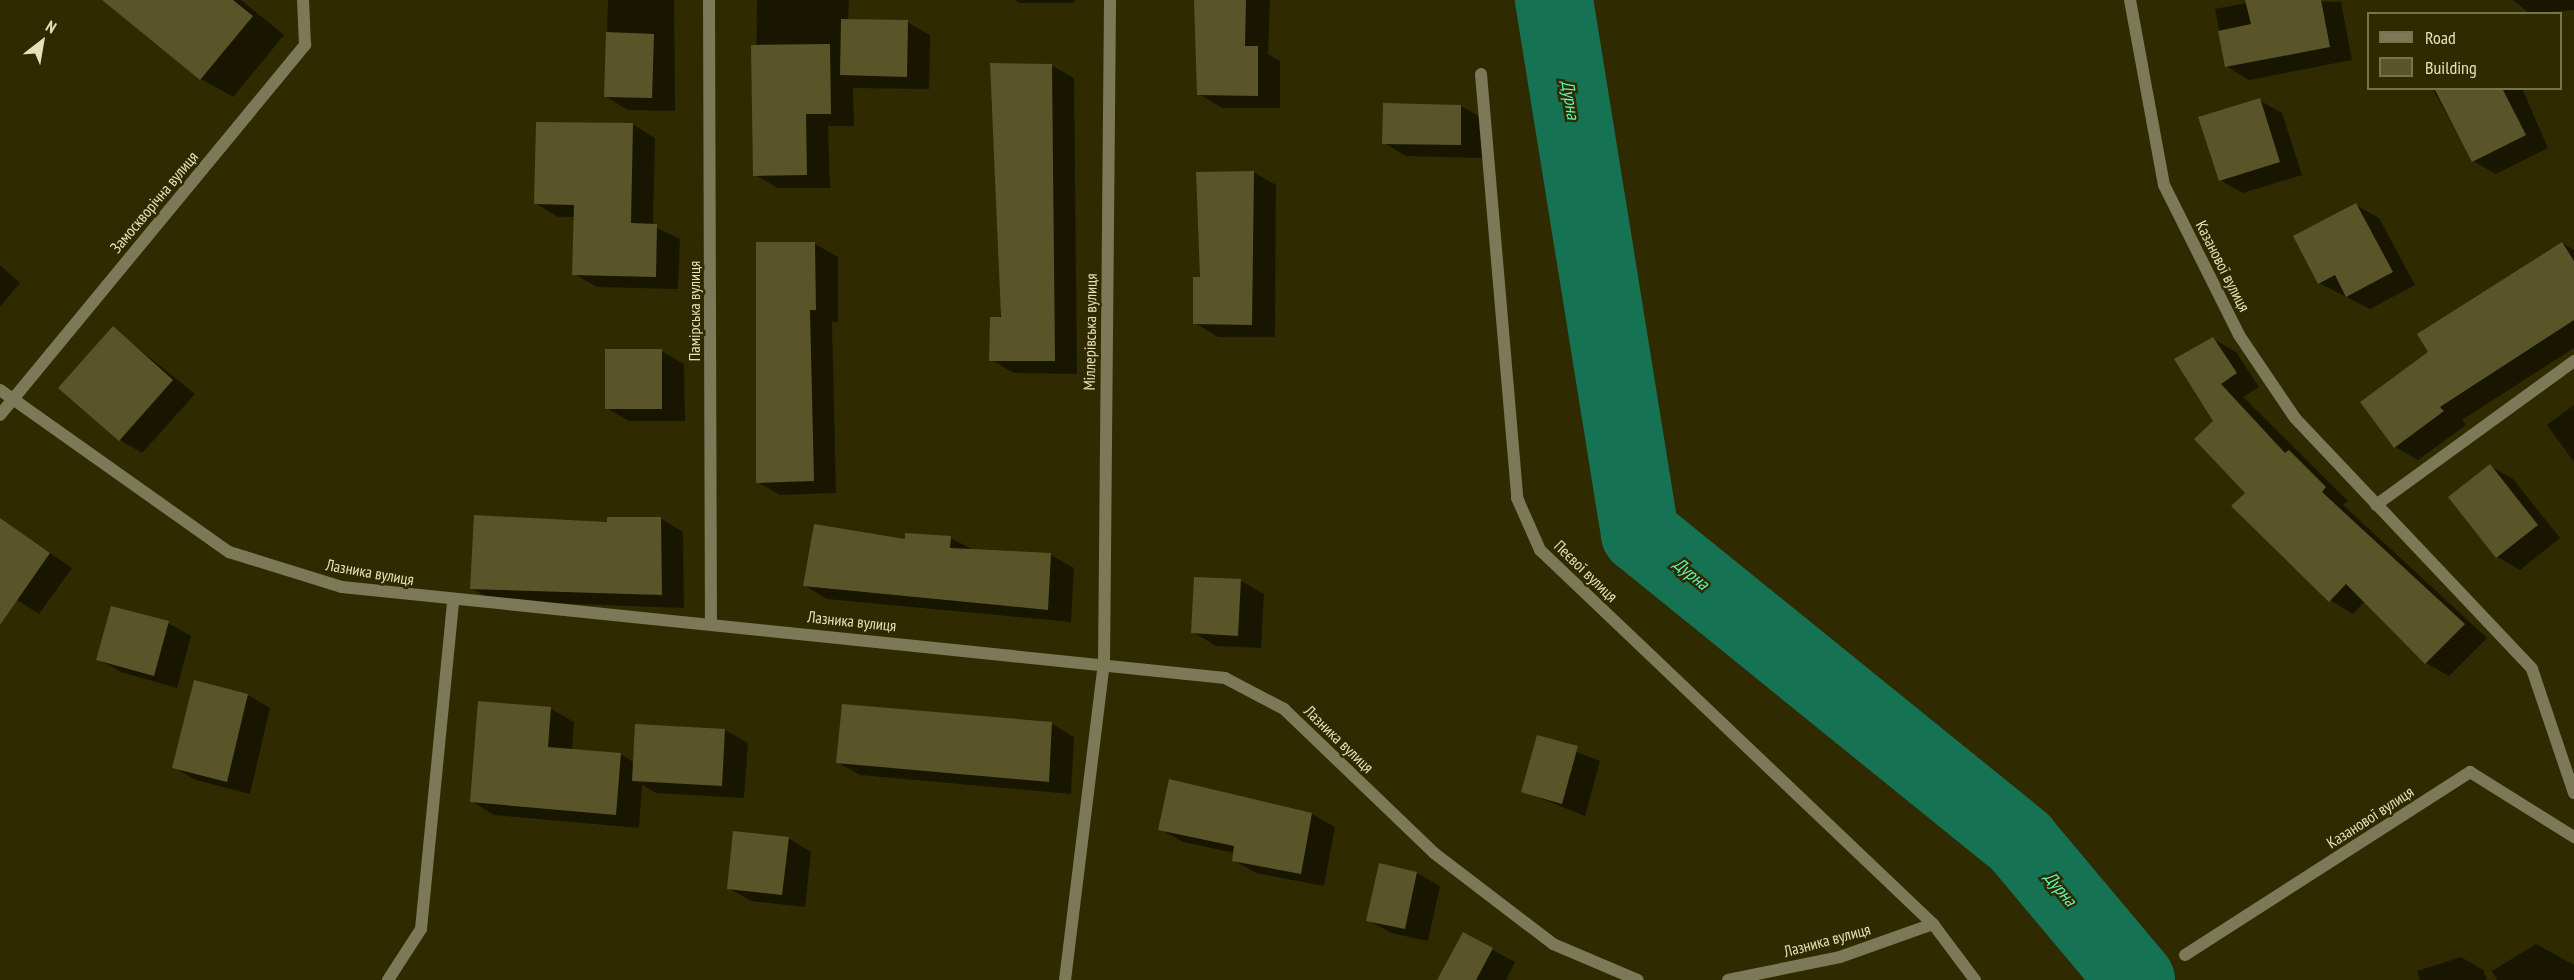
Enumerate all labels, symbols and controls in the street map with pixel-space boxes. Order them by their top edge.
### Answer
north arrow [12,12,72,72]
legend [2367,12,2562,90]
text: N [42,16,60,37]
text: Road [2425,26,2456,49]
text: Building [2425,56,2477,79]
water label: Дурна [1556,79,1584,121]
street label: Замоскворічна вулиця [106,147,202,257]
street label: Казанової вулиця [2192,217,2254,315]
street label: Памірська вулиця [684,261,704,361]
street label: Міллерівська вулиця [1079,273,1101,391]
street label: Пеєвої вулиця [1550,536,1622,606]
water label: Дурна [1669,553,1713,595]
street label: Лазника вулиця [324,555,416,589]
street label: Лазника вулиця [807,607,897,635]
street label: Лазника вулиця [1300,701,1378,777]
street label: Казанової вулиця [2323,782,2417,852]
water label: Дурна [2039,867,2081,911]
street label: Лазника вулиця [1782,919,1872,961]

